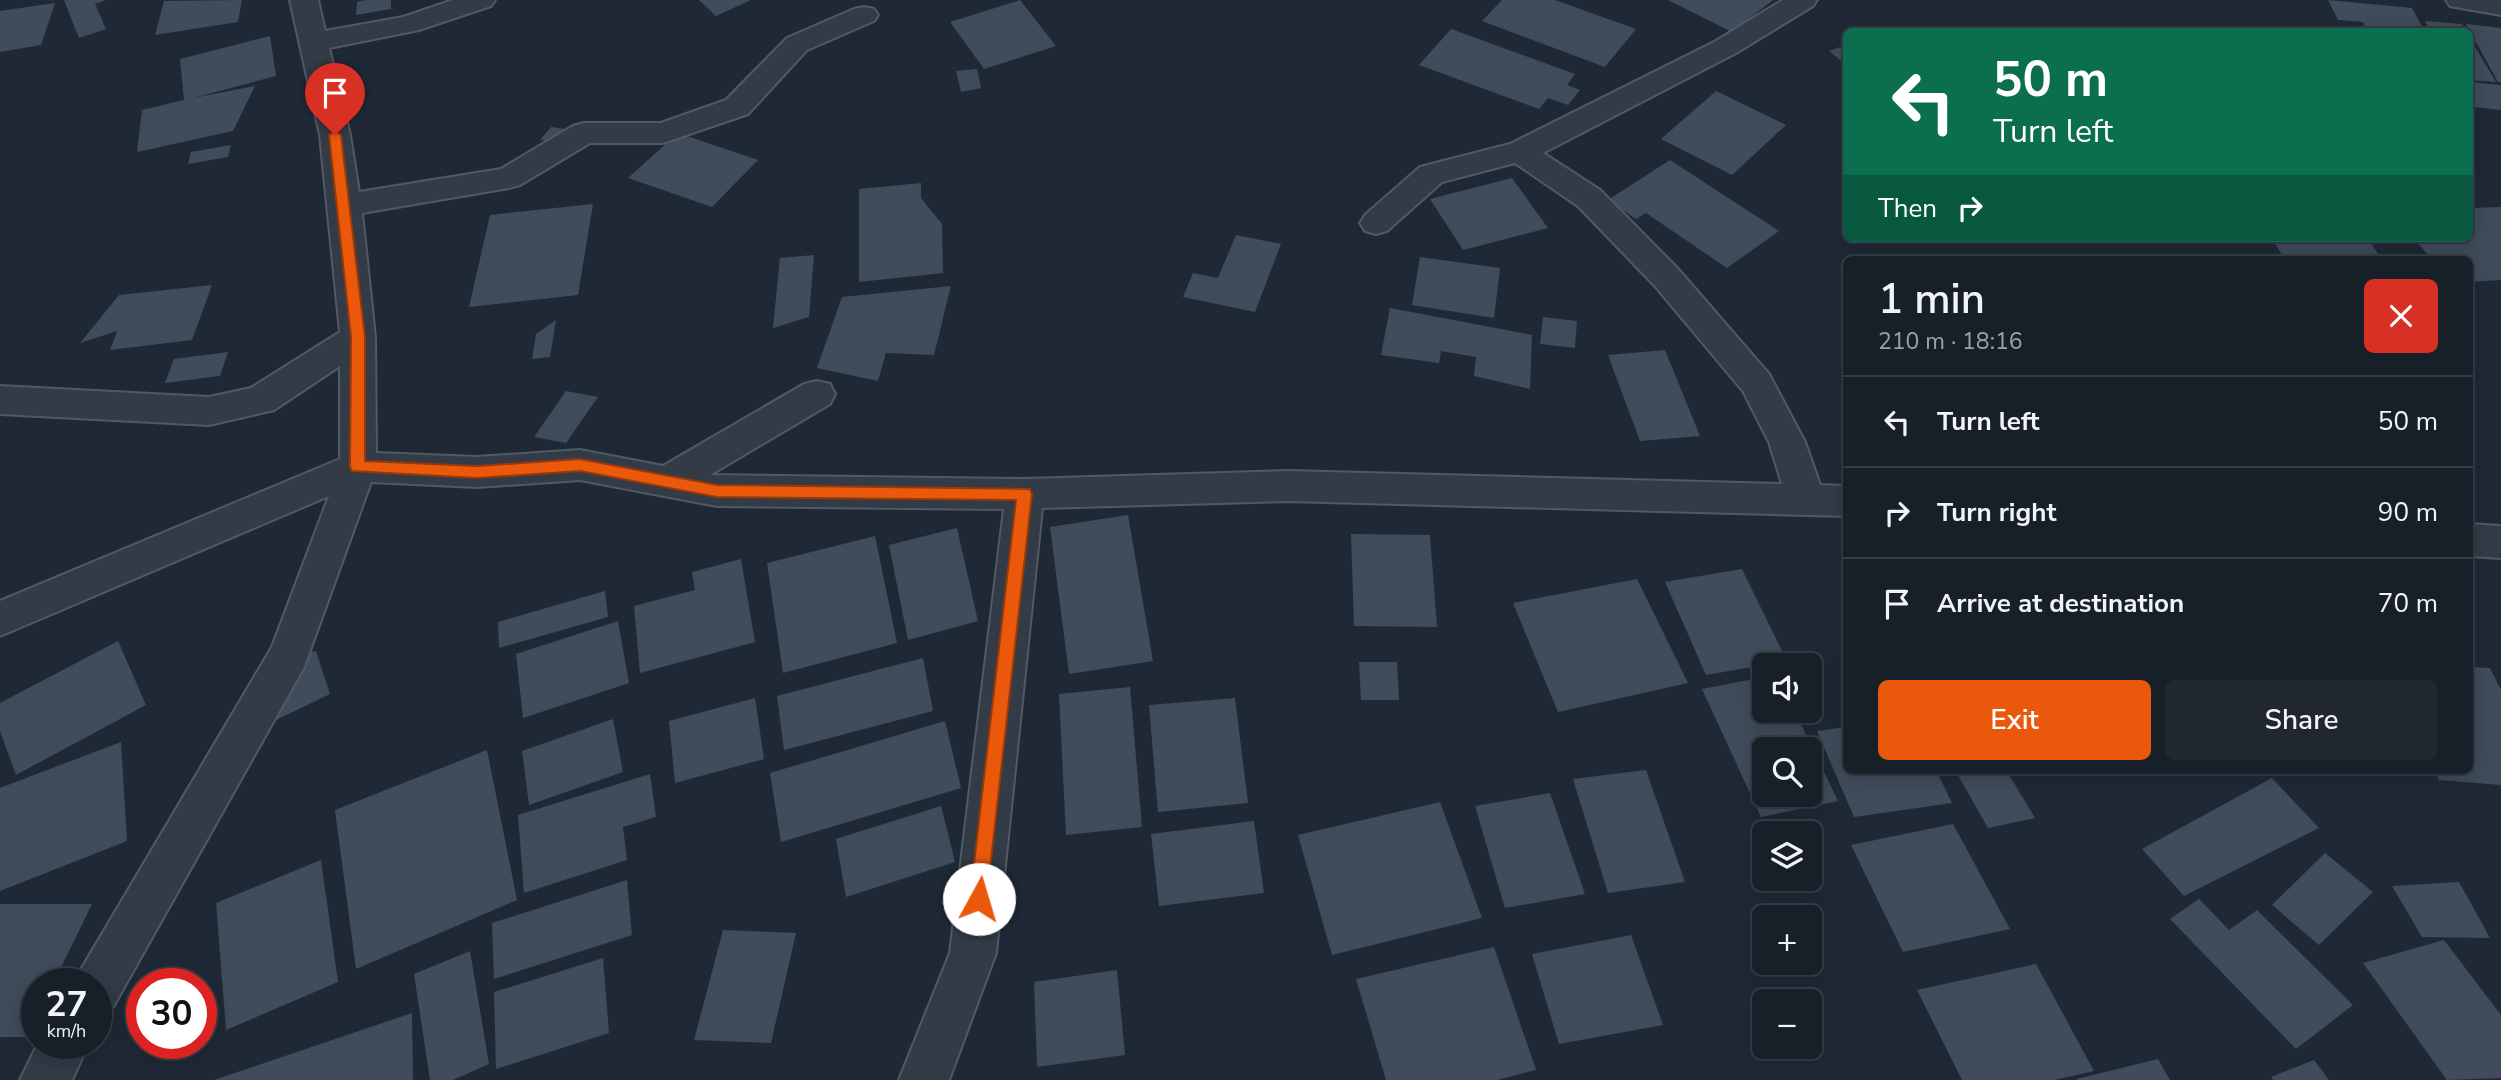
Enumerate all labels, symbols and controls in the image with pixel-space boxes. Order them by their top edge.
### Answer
text: 50 m [1993,46,2108,113]
icon: left [1878,56,1969,147]
pin [305,63,365,135]
icon: arrive [316,74,354,112]
text: Turn left [1993,110,2113,153]
icon: right [1951,189,1989,227]
text: Then [1878,191,1937,226]
text: 1 min [1878,271,1985,328]
button: close [2364,279,2438,353]
text: 210 m · 18:16 [1878,326,2023,357]
icon: left [1878,403,1916,441]
text: Turn left [1937,404,2040,439]
text: 50 m [2378,404,2438,439]
icon: right [1878,494,1916,532]
text: Turn right [1937,495,2056,530]
text: 90 m [2378,495,2438,530]
icon: arrive [1878,585,1916,623]
text: Arrive at destination [1937,586,2184,621]
text: 70 m [2378,586,2438,621]
map controls [1752,653,1822,1059]
button: sound [1752,653,1822,723]
button: Exit [1878,680,2151,760]
button: Share [2165,680,2438,760]
button: search [1752,737,1822,807]
button: layers [1752,821,1822,891]
position arrow [942,862,1016,936]
button: + [1752,905,1822,975]
speed limit sign: 30 [126,968,217,1059]
text: 27 [45,981,88,1028]
button: − [1752,989,1822,1059]
text: km/h [47,1019,86,1043]

